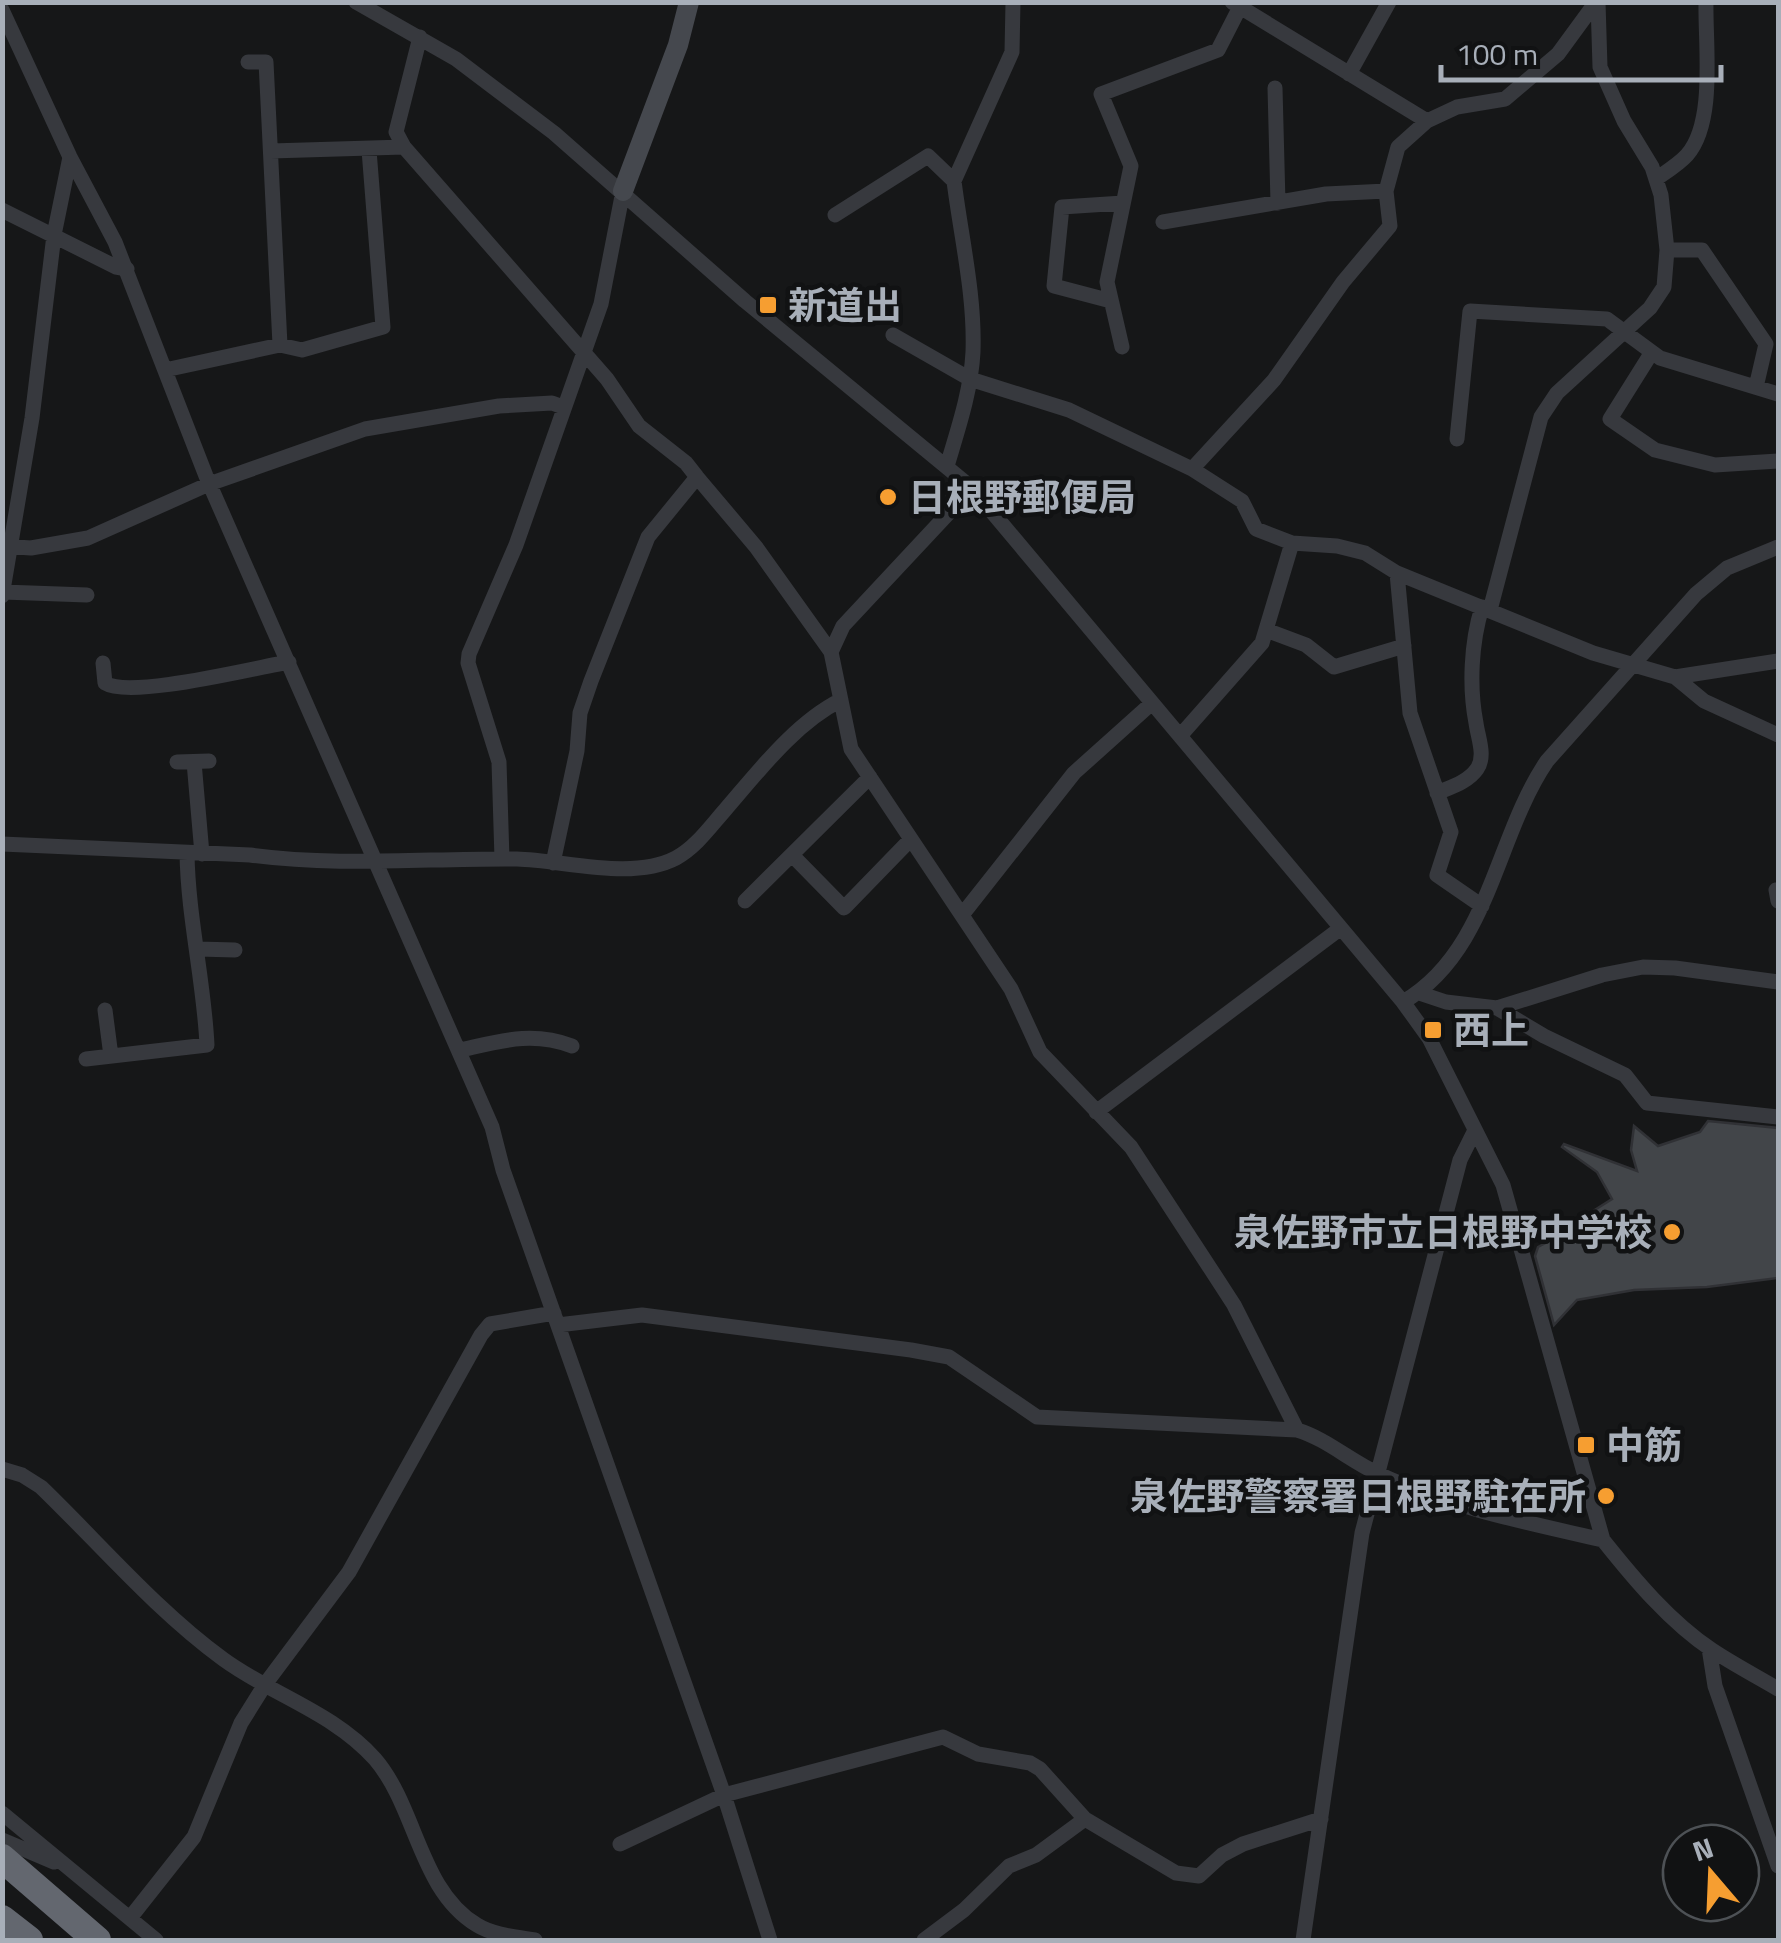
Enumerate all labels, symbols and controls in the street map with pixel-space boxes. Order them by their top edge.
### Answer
scale bar [1441,20,1721,82]
text: 100 m [1456,31,1538,77]
place label: 新道出 [788,276,902,334]
marker: 新道出 [757,294,779,316]
place label: 日根野郵便局 [908,468,1136,526]
marker: 日根野郵便局 [877,486,899,508]
place label: 西上 [1453,1001,1529,1059]
marker: 西上 [1422,1019,1444,1041]
place label: 泉佐野市立日根野中学校 [1234,1203,1652,1261]
marker: 泉佐野市立日根野中学校 [1661,1221,1683,1243]
place label: 中筋 [1606,1416,1682,1474]
marker: 中筋 [1575,1434,1597,1456]
place label: 泉佐野警察署日根野駐在所 [1130,1467,1586,1525]
marker: 泉佐野警察署日根野駐在所 [1595,1485,1617,1507]
north arrow [1661,1823,1761,1923]
text: N [1687,1825,1719,1872]

